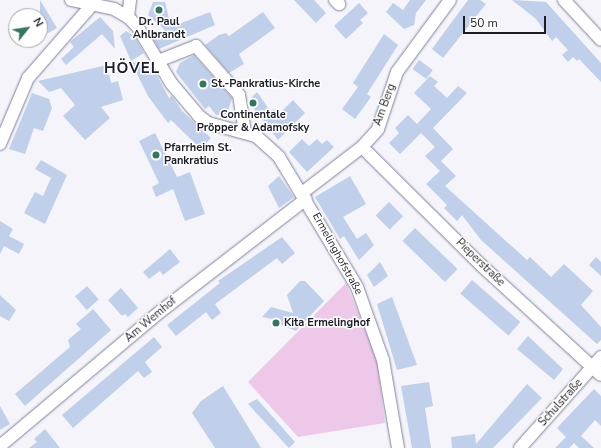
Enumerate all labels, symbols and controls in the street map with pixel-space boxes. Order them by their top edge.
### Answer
marker: Dr. Paul Ahlbrandt [154,5,164,15]
north arrow [8,8,48,48]
scale bar [465,8,548,34]
text: N [29,15,47,30]
text: 50 m [470,15,498,31]
place label: Dr. Paul Ahlbrandt [133,16,185,42]
district label: HÖVEL [104,60,160,78]
place label: St.-Pankratius-Kirche [211,77,320,91]
marker: St.-Pankratius-Kirche [198,79,208,89]
street label: Am Berg [371,82,399,128]
marker: Continentale Pröpper & Adamofsky [248,98,258,108]
place label: Continentale Pröpper & Adamofsky [197,109,309,135]
place label: Pfarrheim St. Pankratius [164,142,232,168]
marker: Pfarrheim St. Pankratius [151,150,161,160]
street label: Ermelinghofstraße [309,211,365,297]
street label: Pieperstraße [453,236,507,290]
street label: Am Wemhof [123,295,179,345]
place label: Kita Ermelinghof [284,316,370,330]
marker: Kita Ermelinghof [271,318,281,328]
street label: Schulstraße [536,377,586,429]

